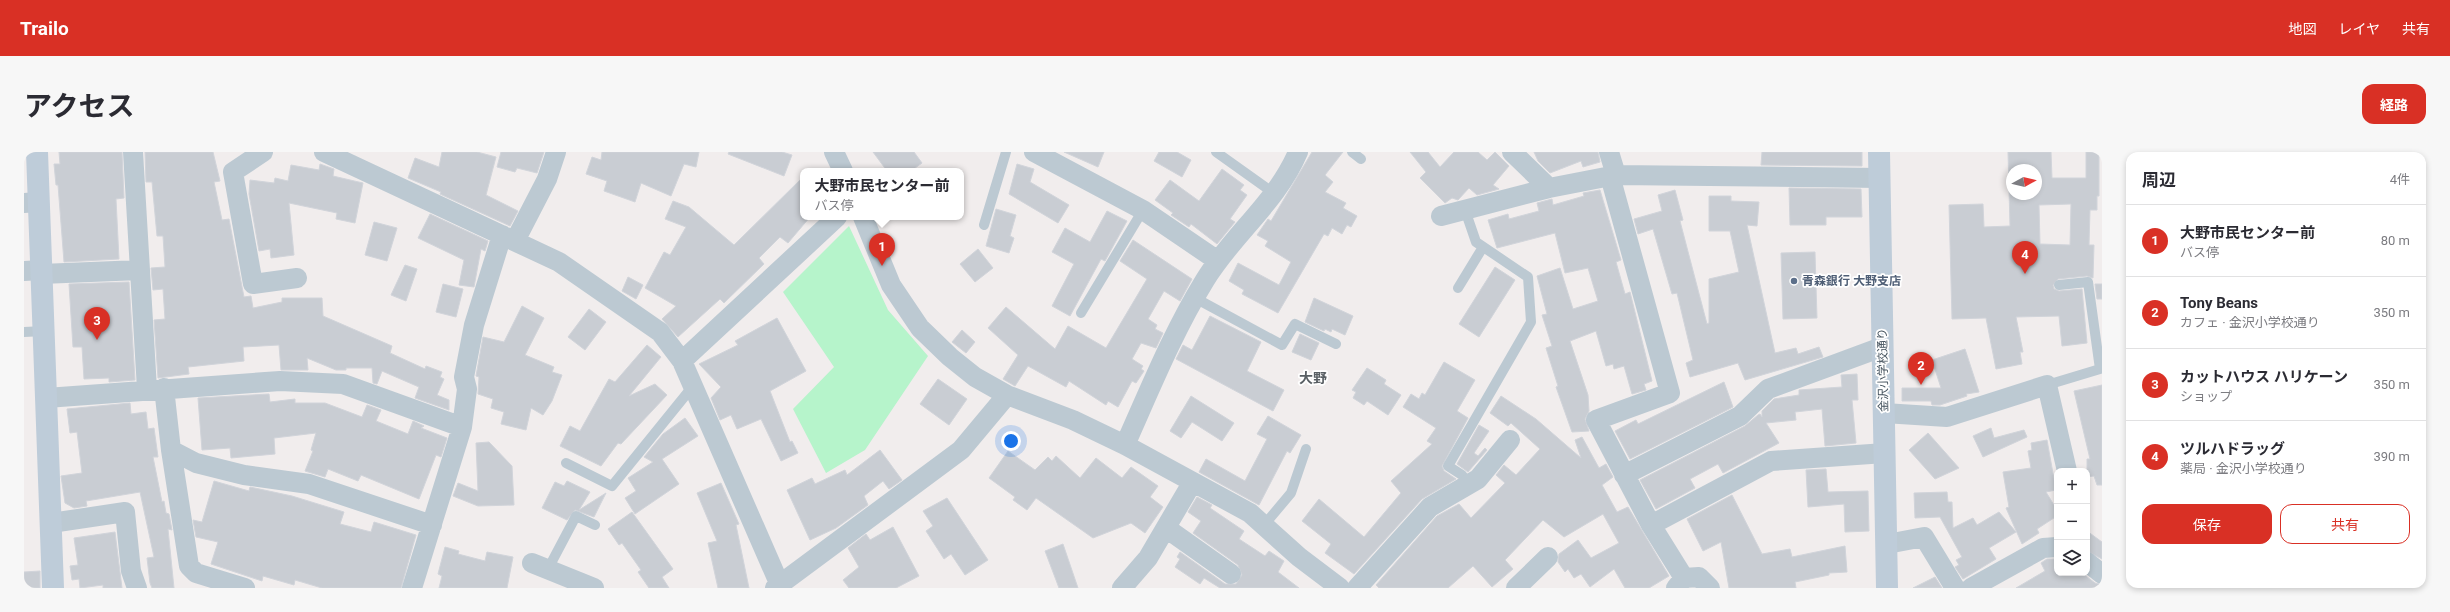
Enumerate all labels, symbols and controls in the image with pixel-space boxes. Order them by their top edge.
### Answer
text: Trailo [20,17,69,40]
text: 地図 [2288,21,2316,37]
text: レイヤ [2338,21,2380,37]
text: 共有 [2402,21,2430,37]
button: 経路 [2362,84,2426,124]
text: アクセス [24,90,135,123]
north arrow [2006,164,2042,200]
popup [800,168,964,220]
text: 周辺 [2142,170,2176,190]
text: 4件 [2390,172,2410,187]
text: 大野市民センター前 [814,177,950,195]
text: バス停 [814,198,854,213]
text: 大野市民センター前 [2180,224,2315,242]
pin: 1 [869,233,895,266]
text: 1 [2151,233,2159,248]
text: 80 m [2381,233,2410,248]
pin: 4 [2012,241,2038,274]
text: バス停 [2180,245,2219,260]
place label: 青森銀行 大野支店 [1802,274,1901,288]
marker: 青森銀行 大野支店 [1789,276,1799,286]
text: Tony Beans [2180,294,2258,312]
text: 2 [2151,305,2159,320]
text: 350 m [2373,305,2410,320]
pin: 3 [84,307,110,340]
text: カフェ · 金沢小学校通り [2180,315,2320,330]
street label: 金沢小学校通り [1875,328,1891,412]
pin: 2 [1908,352,1934,385]
text: カットハウス ハリケーン [2180,368,2348,386]
district label: 大野 [1299,370,1327,386]
text: 3 [2151,377,2159,392]
text: 350 m [2373,377,2410,392]
text: ショップ [2180,389,2232,404]
your location [1001,431,1021,451]
text: ツルハドラッグ [2180,440,2285,458]
text: 4 [2151,449,2159,464]
text: 390 m [2373,449,2410,464]
text: 薬局 · 金沢小学校通り [2180,461,2307,476]
map controls [2054,468,2090,576]
button: + [2054,468,2090,504]
button: − [2054,504,2090,540]
button: 保存 [2142,504,2272,544]
button: 共有 [2280,504,2410,544]
button: layers [2054,540,2090,576]

